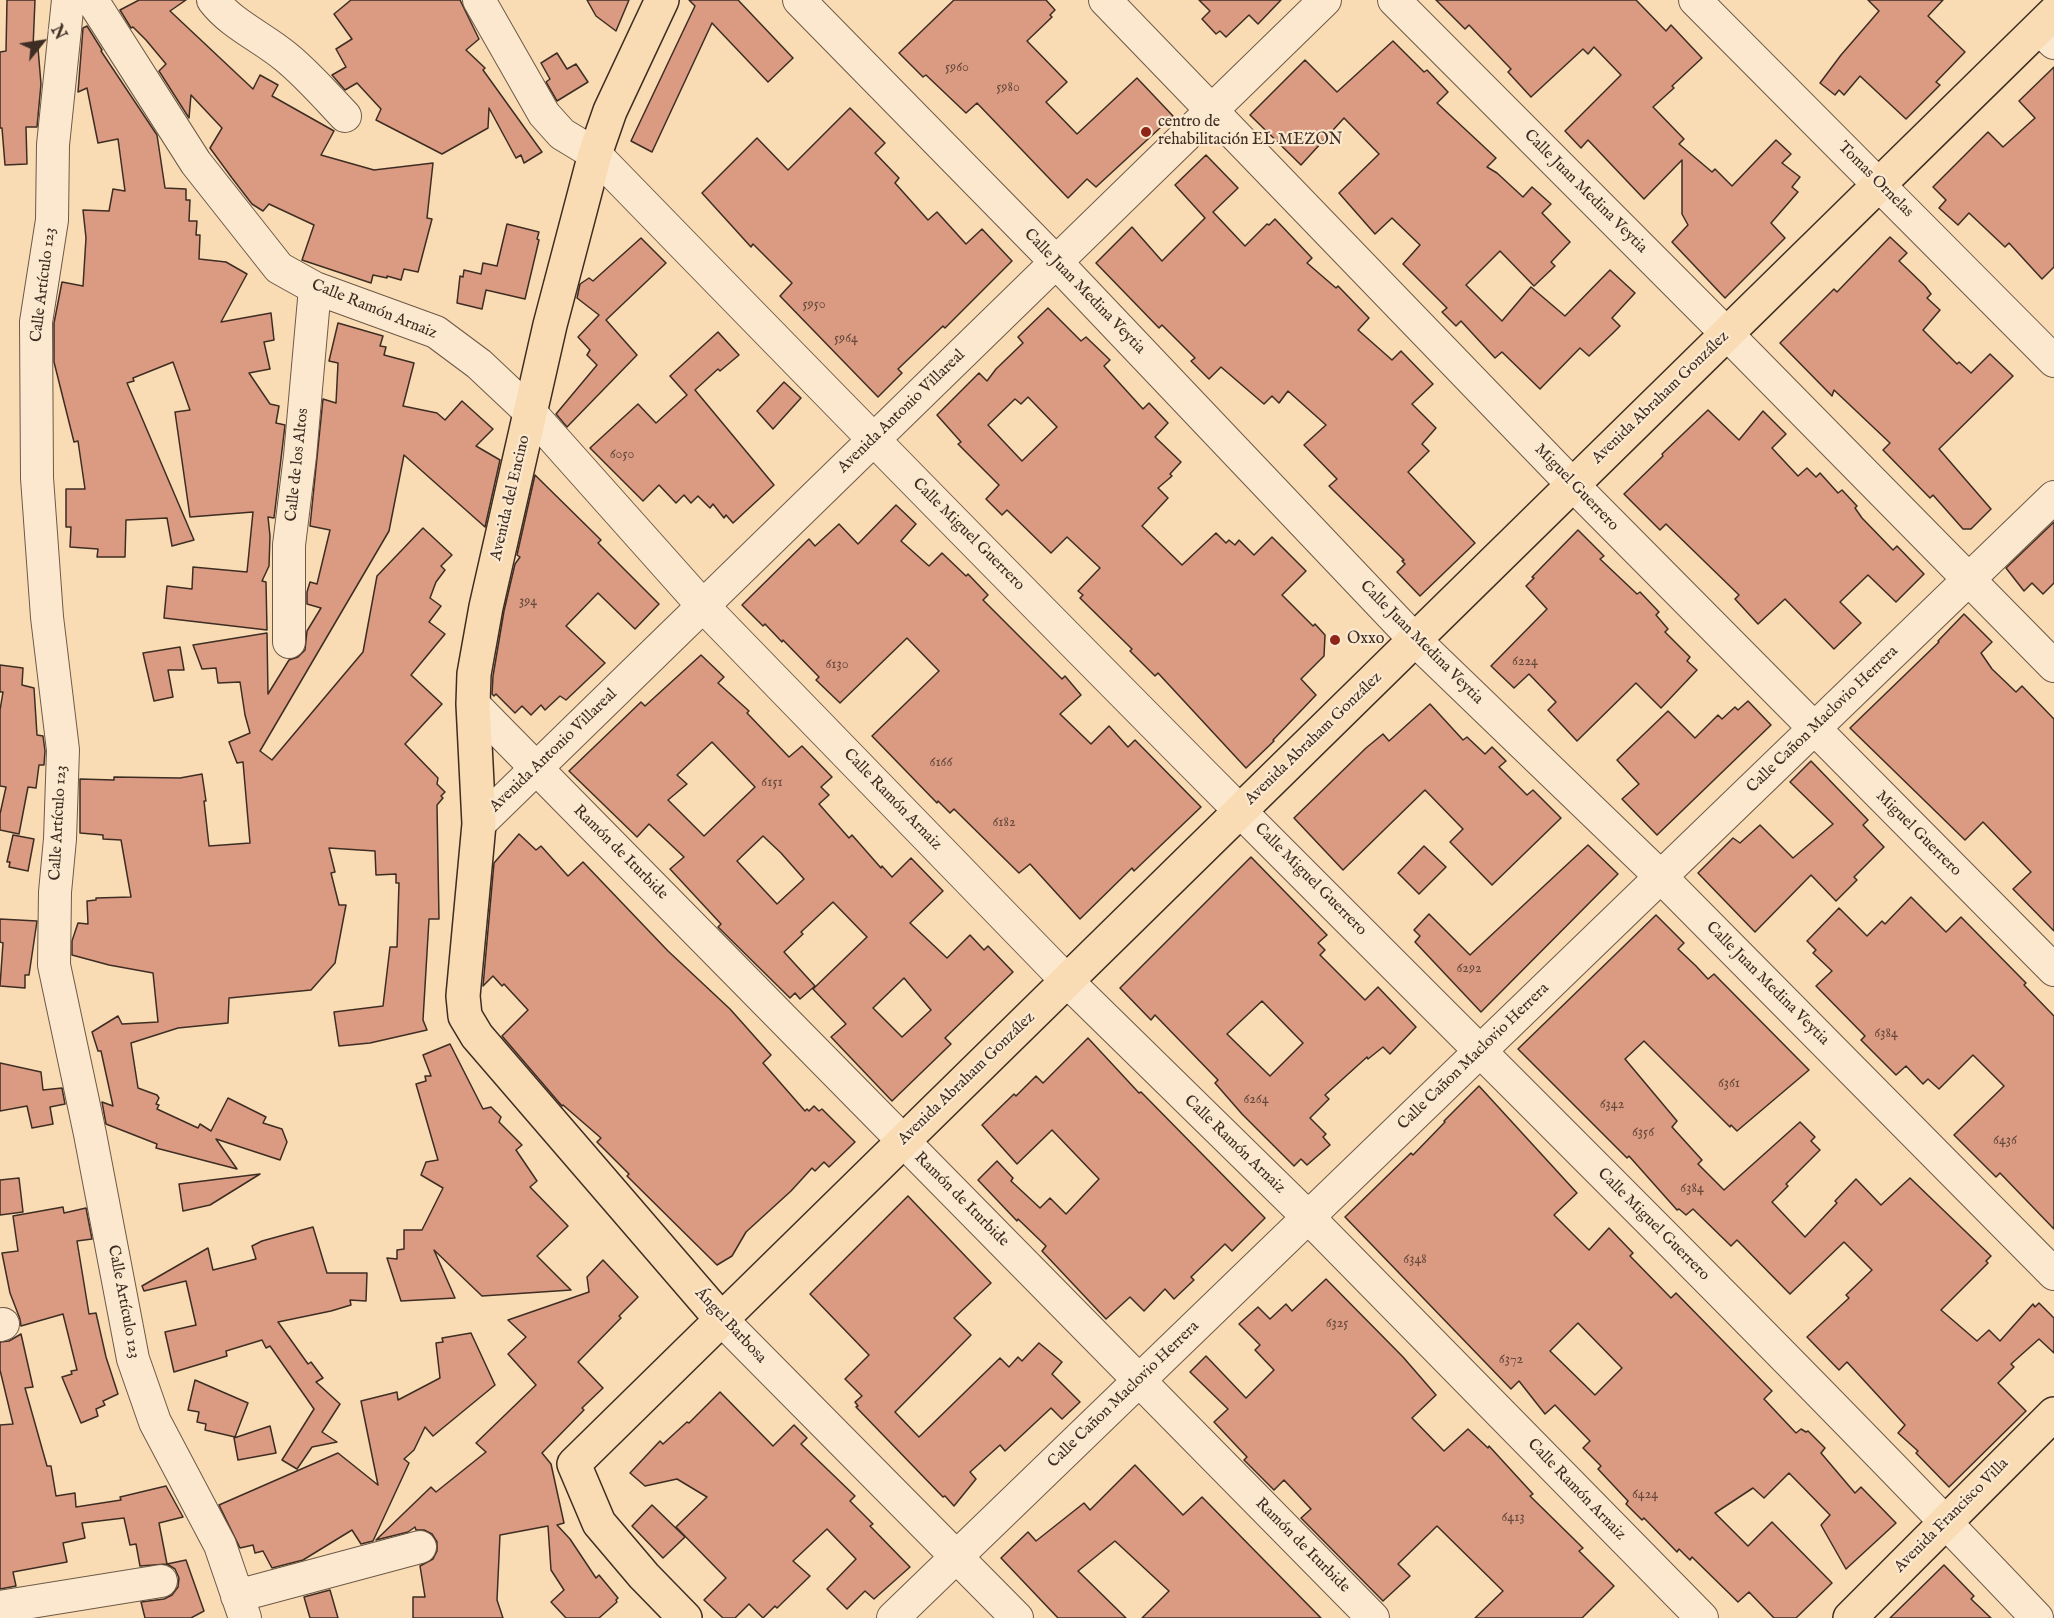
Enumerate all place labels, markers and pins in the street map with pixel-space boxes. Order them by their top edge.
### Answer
place label: centro de rehabilitación EL MEZON [1158,113,1342,151]
marker: centro de rehabilitación EL MEZON [1139,125,1153,139]
place label: Oxxo [1347,630,1384,650]
marker: Oxxo [1328,633,1342,647]

